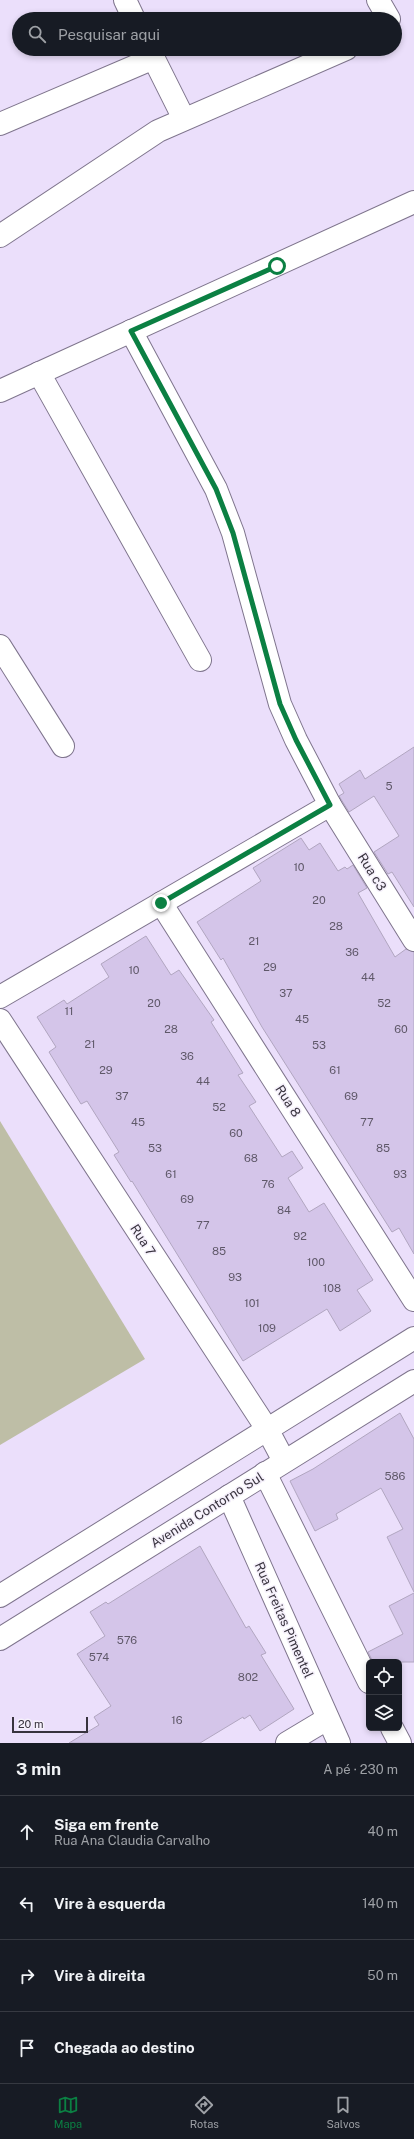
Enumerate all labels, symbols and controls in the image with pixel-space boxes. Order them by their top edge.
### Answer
search box [12,12,402,56]
icon: search [26,23,48,45]
text: Pesquisar aqui [58,26,160,43]
route start [268,257,286,275]
house number: 5 [385,780,393,792]
street label: Rua c3 [355,850,389,894]
house number: 10 [293,861,305,873]
route end [152,894,170,912]
house number: 20 [312,894,326,906]
house number: 28 [329,920,343,932]
house number: 21 [248,935,260,947]
house number: 36 [345,946,359,958]
house number: 29 [263,961,277,973]
house number: 10 [128,964,140,976]
house number: 44 [361,971,375,983]
house number: 37 [279,987,293,999]
house number: 20 [147,997,161,1009]
house number: 52 [377,997,391,1009]
house number: 11 [65,1005,73,1017]
house number: 45 [295,1013,309,1025]
house number: 28 [164,1023,178,1035]
house number: 60 [394,1023,408,1035]
house number: 21 [84,1038,96,1050]
house number: 53 [312,1039,326,1051]
house number: 36 [180,1050,194,1062]
house number: 29 [99,1064,113,1076]
house number: 61 [329,1064,341,1076]
house number: 44 [196,1075,210,1087]
street label: Rua 8 [272,1082,304,1120]
house number: 37 [115,1090,129,1102]
house number: 69 [344,1090,358,1102]
house number: 52 [212,1101,226,1113]
house number: 45 [131,1116,145,1128]
house number: 77 [360,1116,374,1128]
house number: 60 [229,1127,243,1139]
house number: 53 [148,1142,162,1154]
house number: 85 [376,1142,390,1154]
house number: 68 [244,1152,258,1164]
house number: 61 [165,1168,177,1180]
house number: 93 [393,1168,407,1180]
house number: 76 [261,1178,275,1190]
house number: 69 [180,1193,194,1205]
house number: 84 [277,1204,291,1216]
house number: 77 [196,1219,210,1231]
street label: Rua 7 [127,1221,159,1259]
house number: 92 [293,1230,307,1242]
house number: 85 [212,1245,226,1257]
house number: 100 [307,1256,325,1268]
house number: 93 [228,1271,242,1283]
house number: 108 [323,1282,341,1294]
house number: 101 [244,1297,260,1309]
house number: 109 [258,1322,276,1334]
street label: Avenida Contorno Sul [148,1469,266,1551]
house number: 586 [385,1470,406,1482]
street label: Rua Freitas Pimentel [252,1560,316,1680]
house number: 576 [117,1634,137,1646]
house number: 574 [89,1651,109,1663]
map controls [366,1659,402,1731]
button: locate [366,1659,402,1695]
house number: 802 [238,1671,259,1683]
button: layers [366,1695,402,1731]
house number: 16 [171,1714,183,1726]
scale bar [12,1715,88,1734]
text: 20 m [18,1718,43,1730]
text: 3 min [16,1759,61,1779]
text: A pé · 230 m [323,1762,398,1777]
text: Siga em frente [54,1816,159,1833]
icon: ahead [16,1821,38,1843]
text: 40 m [367,1824,398,1839]
text: Rua Ana Claudia Carvalho [54,1833,210,1848]
icon: left [16,1893,38,1915]
text: Vire à esquerda [54,1895,166,1912]
text: 140 m [362,1896,398,1911]
icon: right [16,1965,38,1987]
text: Vire à direita [54,1967,145,1984]
text: 50 m [367,1968,398,1983]
icon: arrive [16,2037,38,2059]
text: Chegada ao destino [54,2039,195,2056]
tab: Mapa [54,2094,82,2130]
tab: Rotas [190,2094,219,2130]
tab: Salvos [326,2094,360,2130]

